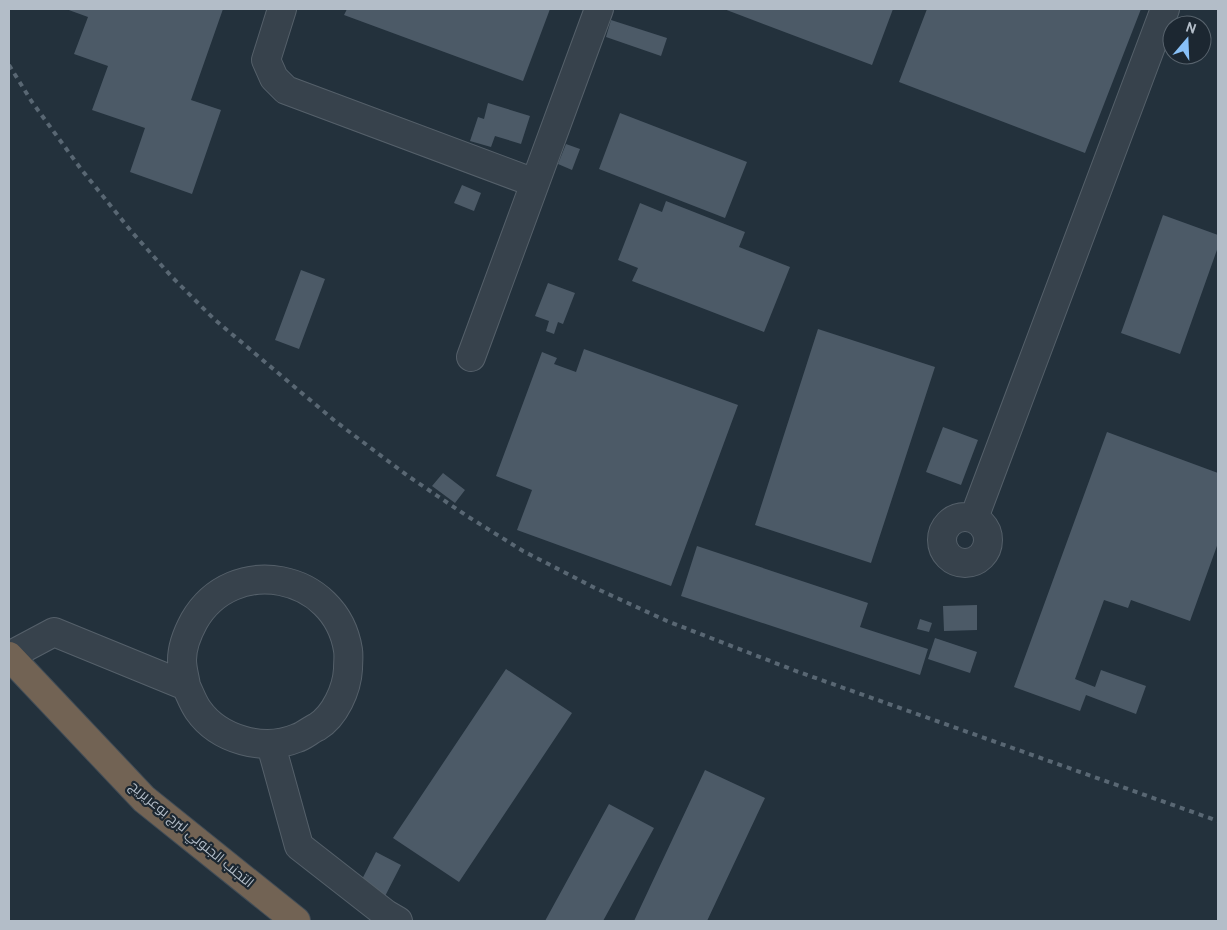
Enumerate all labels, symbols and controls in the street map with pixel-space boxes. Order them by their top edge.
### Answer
north arrow [1162,15,1212,65]
text: N [1183,19,1198,39]
street label: التجنب الجنوبي لبرج بوعريريج [124,778,257,894]

